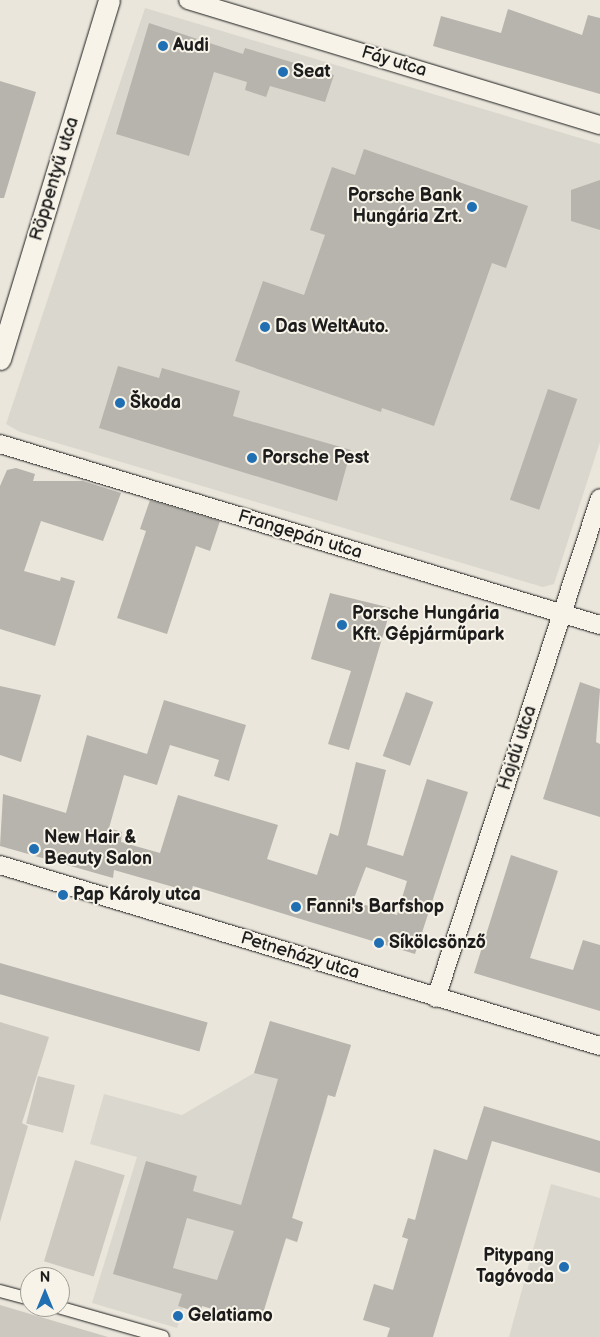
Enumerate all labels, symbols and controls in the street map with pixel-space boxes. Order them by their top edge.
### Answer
place label: Audi [173,35,209,57]
marker: Audi [157,40,169,52]
street label: Fáy utca [358,42,430,82]
place label: Seat [293,61,331,83]
marker: Seat [277,66,289,78]
street label: Röppentyű utca [26,114,84,244]
place label: Porsche Bank Hungária Zrt. [348,186,462,228]
marker: Porsche Bank Hungária Zrt. [466,201,478,213]
place label: Das WeltAuto. [275,316,388,338]
marker: Das WeltAuto. [259,321,271,333]
place label: Škoda [130,392,181,414]
marker: Škoda [114,397,126,409]
place label: Porsche Pest [262,447,369,469]
marker: Porsche Pest [246,452,258,464]
street label: Frangepán utca [235,506,365,564]
place label: Porsche Hungária Kft. Gépjárműpark [352,604,504,646]
marker: Porsche Hungária Kft. Gépjárműpark [336,619,348,631]
street label: Hajdú utca [494,703,542,793]
place label: New Hair & Beauty Salon [44,828,153,871]
marker: New Hair & Beauty Salon [28,843,40,855]
place label: Pap Károly utca [73,884,201,906]
marker: Pap Károly utca [57,889,69,901]
place label: Fanni's Barfshop [306,896,444,918]
marker: Fanni's Barfshop [290,901,302,913]
street label: Petneházy utca [237,928,363,984]
place label: Síkölcsönző [389,932,486,954]
marker: Síkölcsönző [373,937,385,949]
place label: Pitypang Tagóvoda [476,1246,554,1288]
marker: Pitypang Tagóvoda [558,1261,570,1273]
north arrow [20,1267,70,1317]
text: N [40,1269,50,1286]
place label: Gelatiamo [188,1305,273,1327]
marker: Gelatiamo [172,1310,184,1322]

